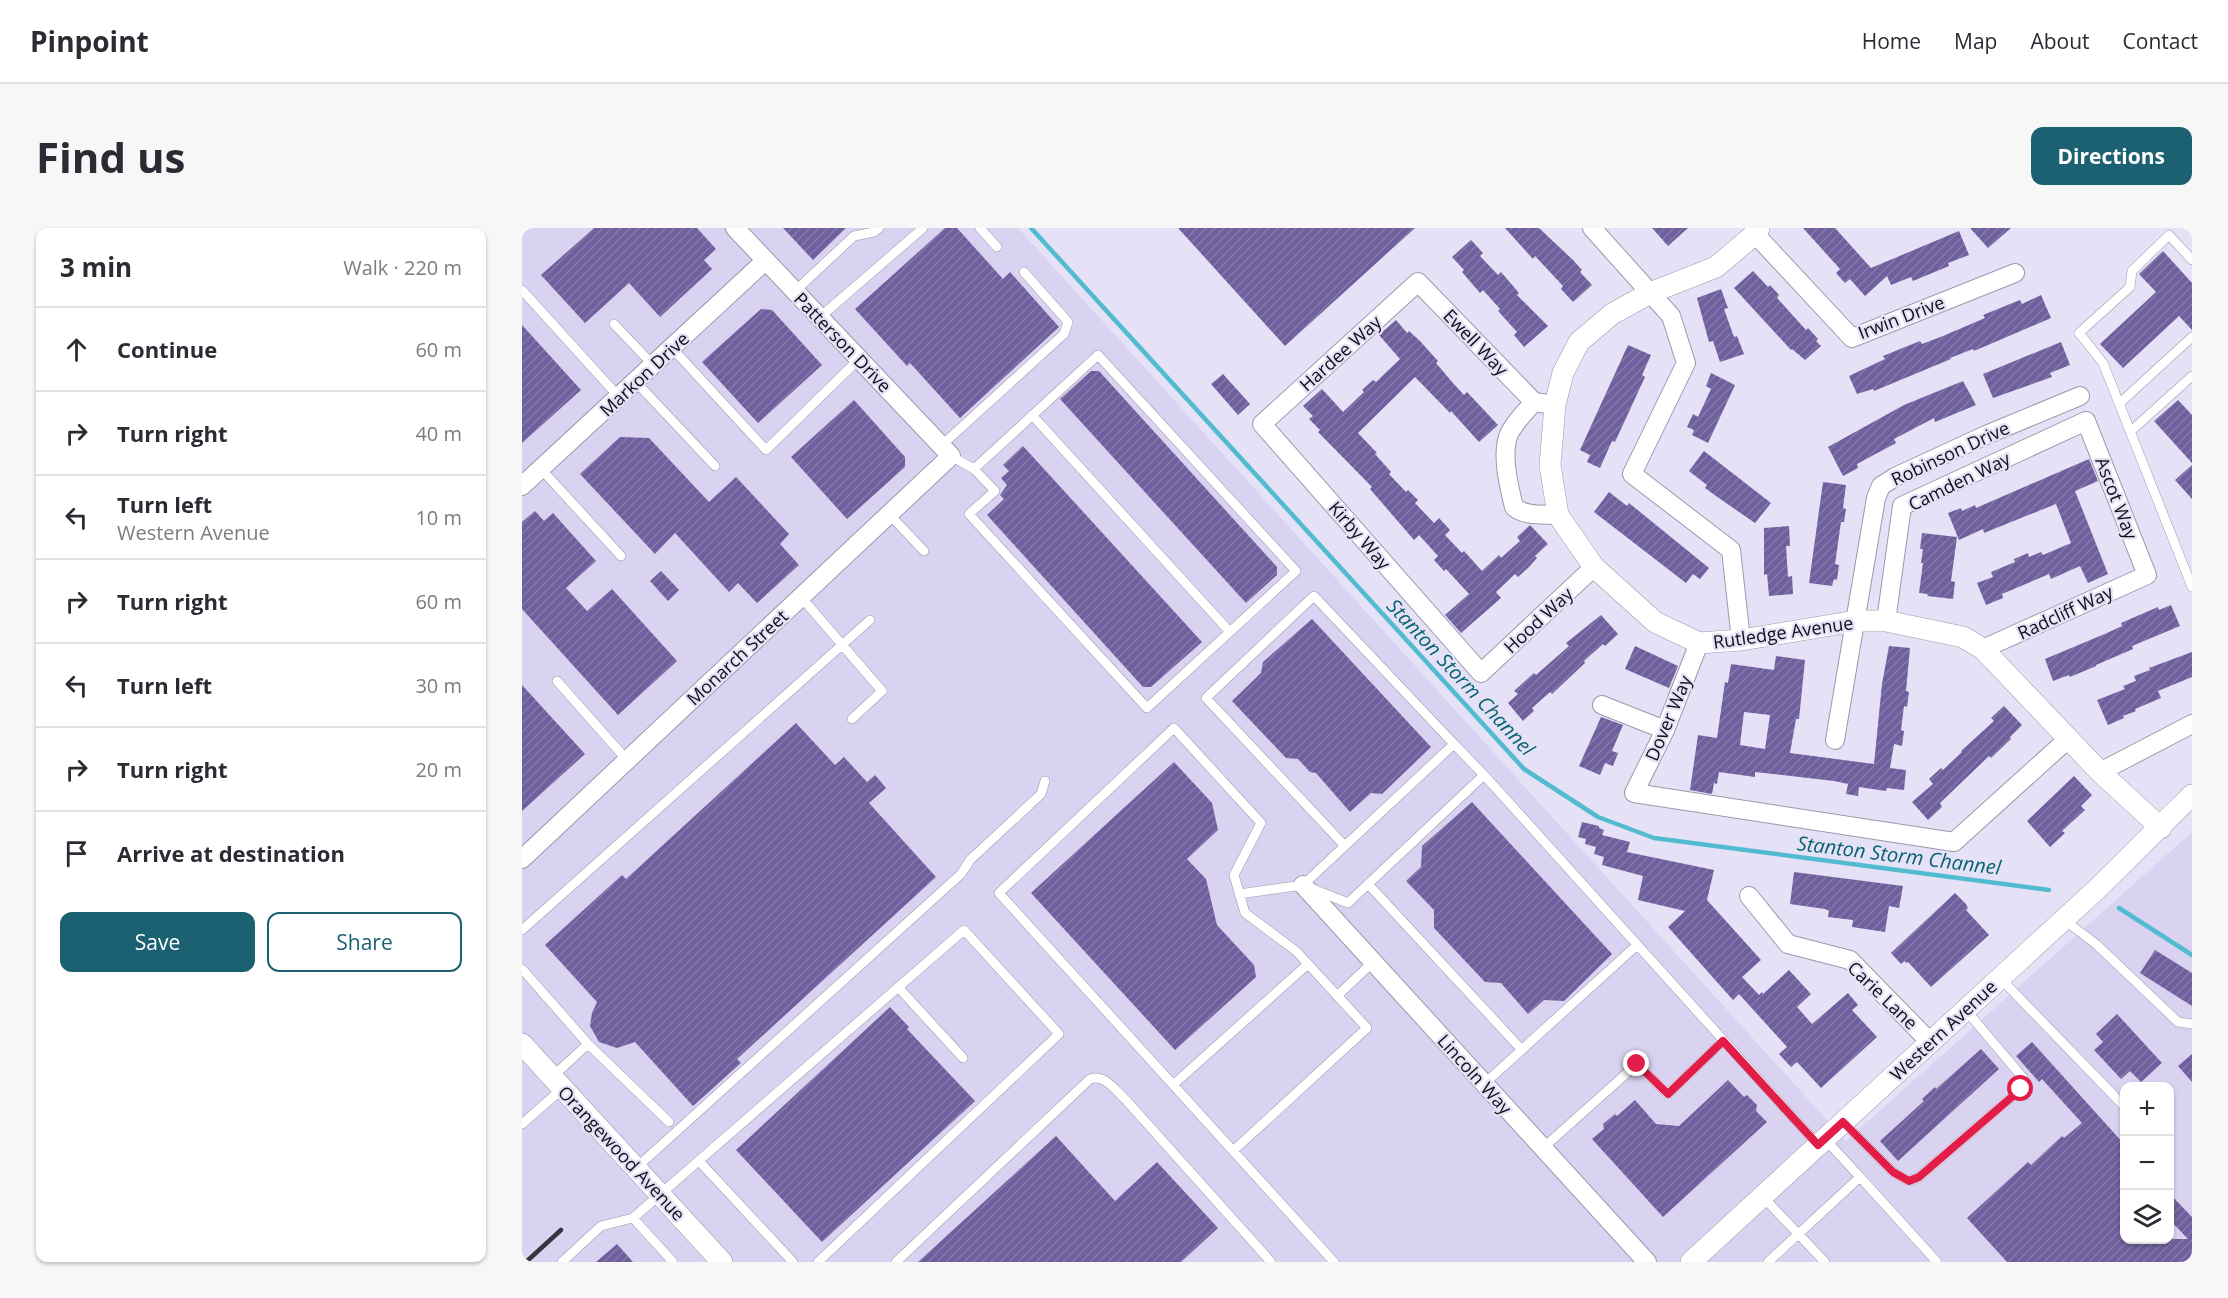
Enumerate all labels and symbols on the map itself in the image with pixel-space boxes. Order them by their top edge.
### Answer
street label: Patterson Drive [789,287,897,397]
street label: Irwin Drive [1854,290,1948,344]
street label: Ewell Way [1438,304,1514,381]
street label: Hardee Way [1294,309,1387,396]
street label: Markon Drive [594,326,694,422]
street label: Robinson Drive [1887,415,2013,491]
street label: Camden Way [1904,446,2015,516]
street label: Ascot Way [2090,453,2144,543]
street label: Kirby Way [1324,496,1397,575]
street label: Radcliff Way [2014,579,2117,644]
street label: Hood Way [1498,581,1578,658]
water label: Stanton Storm Channel [1381,593,1541,762]
street label: Monarch Street [681,604,793,710]
street label: Rutledge Avenue [1711,610,1855,654]
street label: Dover Way [1639,671,1697,764]
water label: Stanton Storm Channel [1796,829,2003,881]
street label: Carie Lane [1843,956,1923,1034]
street label: Western Avenue [1885,974,2001,1086]
street label: Lincoln Way [1433,1029,1518,1120]
route end [1623,1050,1649,1076]
route start [2007,1075,2033,1101]
street label: Orangewood Avenue [553,1080,691,1226]

